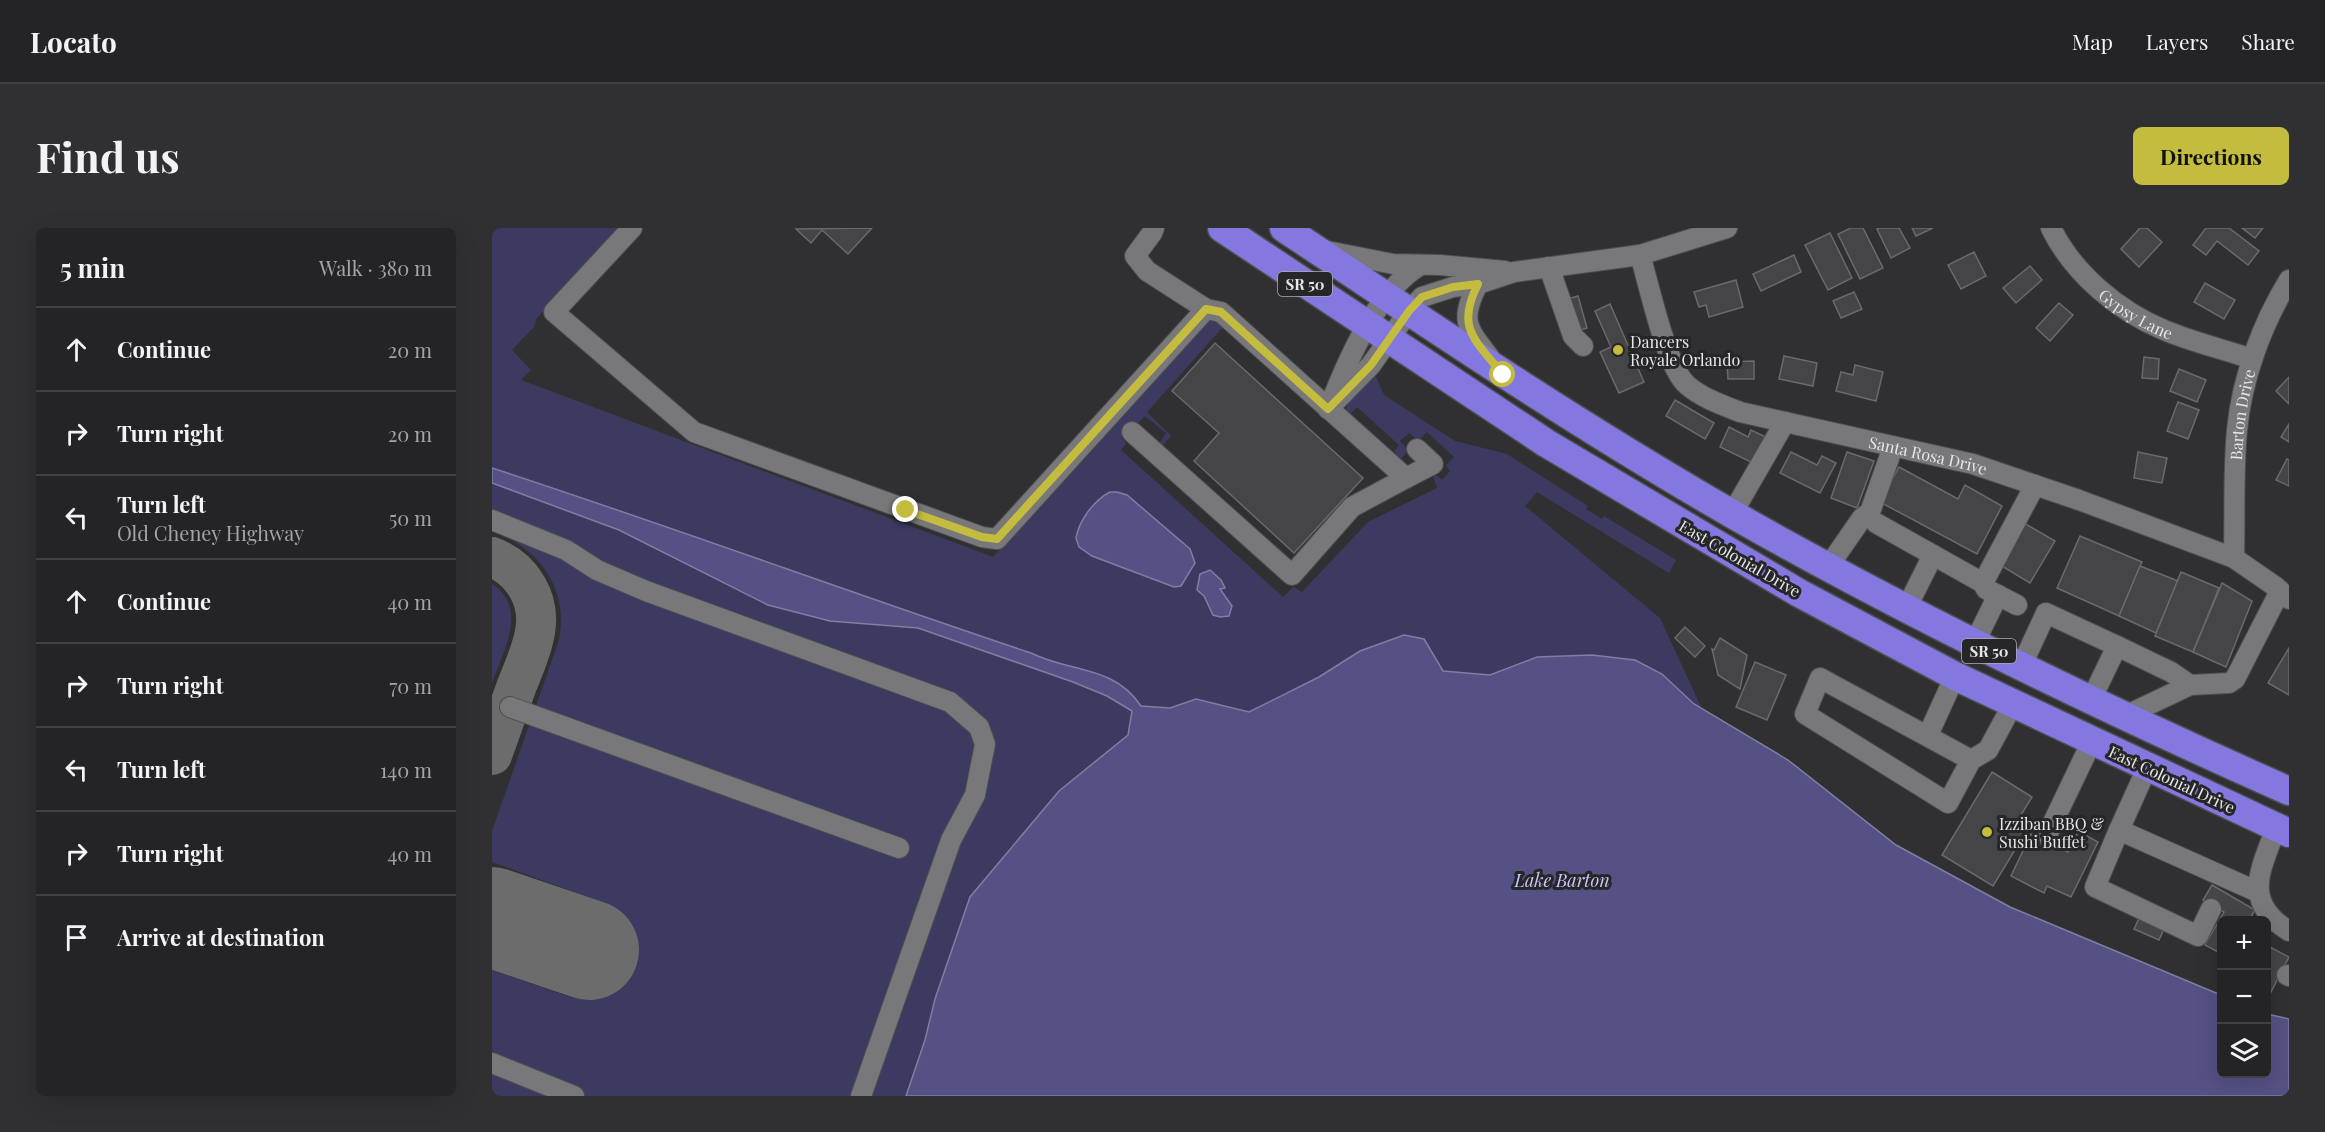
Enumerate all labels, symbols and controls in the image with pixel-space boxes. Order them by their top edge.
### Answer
text: Locato [30,23,117,60]
text: Map [2072,27,2113,55]
text: Layers [2146,27,2208,55]
text: Share [2241,27,2295,55]
button: Directions [2133,127,2289,185]
text: Find us [36,128,180,184]
text: 5 min [60,250,125,285]
text: Walk · 380 m [319,254,432,281]
road number: SR 50 [1278,272,1332,296]
street label: Gypsy Lane [2095,283,2176,343]
place label: Dancers Royale Orlando [1630,331,1740,370]
icon: ahead [60,333,93,366]
text: Continue [117,334,211,364]
text: 20 m [388,336,432,363]
marker: Dancers Royale Orlando [1611,343,1625,357]
route start [1489,361,1515,387]
street label: Barton Drive [2225,366,2259,461]
icon: right [60,417,93,450]
text: Turn right [117,418,223,448]
text: 20 m [388,420,432,447]
street label: Santa Rosa Drive [1867,431,1990,479]
text: Turn left [117,489,206,519]
route end [892,496,918,522]
icon: left [60,501,93,534]
text: 50 m [389,504,432,531]
street label: East Colonial Drive [1675,515,1805,601]
text: Old Cheney Highway [117,519,304,546]
icon: ahead [60,585,93,618]
text: Continue [117,586,211,616]
text: 40 m [387,588,432,615]
road number: SR 50 [1962,639,2016,663]
icon: right [60,669,93,702]
text: Turn right [117,670,223,700]
text: 70 m [389,672,432,699]
street label: East Colonial Drive [2105,741,2239,817]
icon: left [60,753,93,786]
text: Turn left [117,754,206,784]
text: 140 m [380,756,432,783]
place label: Izziban BBQ & Sushi Buffet [1999,813,2105,852]
marker: Izziban BBQ & Sushi Buffet [1980,825,1994,839]
icon: right [60,837,93,870]
text: Turn right [117,838,223,868]
text: 40 m [387,840,432,867]
water label: Lake Barton [1513,868,1610,892]
map controls [2217,916,2271,1078]
button: + [2217,916,2271,970]
icon: arrive [60,921,93,954]
text: Arrive at destination [117,922,325,952]
button: − [2217,970,2271,1024]
button: layers [2217,1024,2271,1078]

